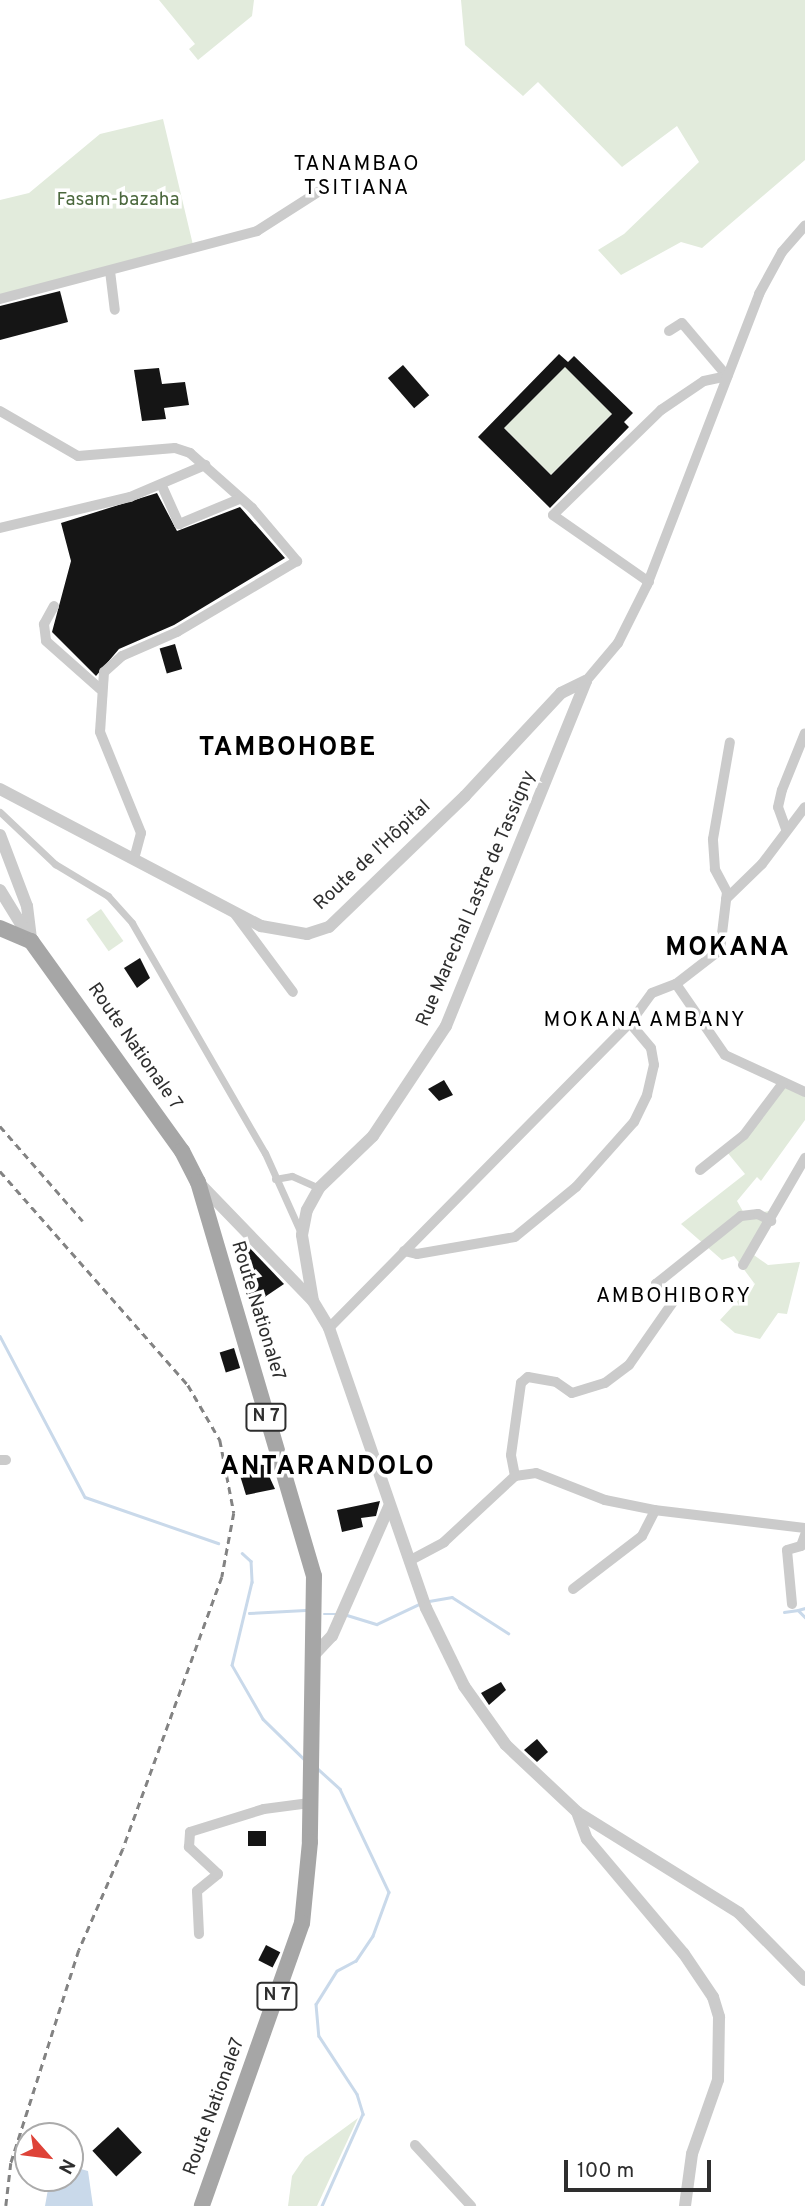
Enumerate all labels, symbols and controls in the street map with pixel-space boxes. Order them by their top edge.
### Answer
district label: TANAMBAO TSITIANA [294,152,420,202]
park label: Fasam-bazaha [56,190,180,212]
district label: TAMBOHOBE [200,733,376,765]
street label: Rue Marechal Lastre de Tassigny [412,767,542,1031]
street label: Route de l'Hôpital [310,796,436,916]
district label: MOKANA [666,933,790,965]
street label: Route Nationale 7 [82,979,186,1115]
district label: MOKANA AMBANY [544,1008,746,1034]
street label: Route Nationale7 [225,1239,289,1383]
district label: AMBOHIBORY [597,1284,751,1310]
road number: N 7 [245,1402,287,1432]
district label: ANTARANDOLO [222,1452,434,1484]
road number: N 7 [256,1982,298,2010]
street label: Route Nationale7 [180,2035,250,2179]
north arrow [14,2122,84,2192]
scale bar [567,2146,714,2190]
text: N [52,2154,80,2178]
text: 100 m [577,2158,634,2185]

